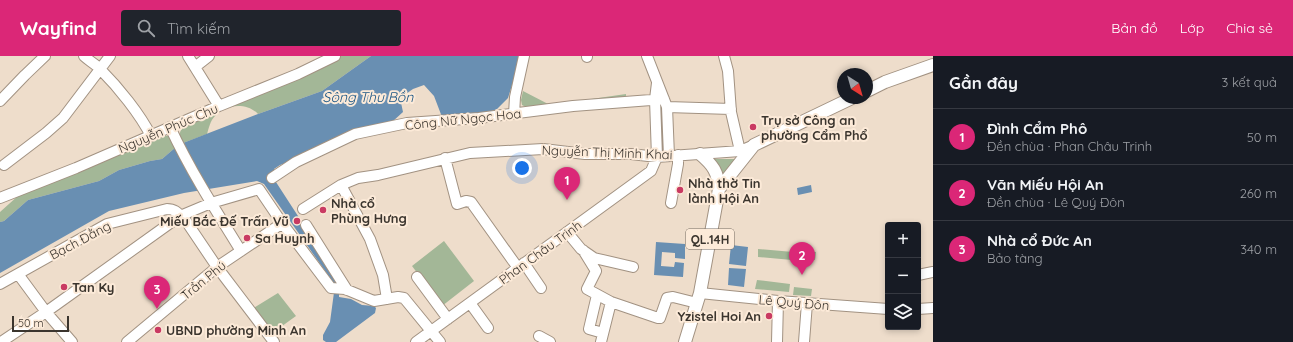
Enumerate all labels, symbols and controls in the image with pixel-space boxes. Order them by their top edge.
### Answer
search box [121,10,401,46]
text: Wayfind [20,16,97,40]
icon: search [135,17,157,39]
text: Tìm kiếm [167,19,230,38]
text: Bản đồ [1111,19,1158,37]
text: Lớp [1180,19,1204,37]
text: Chia sẻ [1226,19,1273,37]
north arrow [837,68,873,104]
text: Gần đây [949,72,1018,93]
text: 3 kết quả [1222,74,1277,90]
water label: Sông Thu Bồn [323,88,414,106]
street label: Nguyễn Phúc Chu [116,100,220,156]
street label: Công Nữ Ngọc Hoa [404,105,522,133]
place label: Trụ sở Công an phường Cẩm Phổ [761,112,868,143]
text: Đình Cẩm Phô [987,119,1087,138]
marker: Trụ sở Công an phường Cẩm Phổ [748,122,758,132]
text: 1 [959,129,965,145]
text: 50 m [1247,129,1277,145]
text: Đền chùa · Phan Châu Trinh [987,138,1152,154]
street label: Nguyễn Thị Minh Khai [541,142,673,162]
your location [512,158,532,178]
pin: 1 [554,167,580,200]
place label: Nhà thờ Tin lành Hội An [688,175,761,206]
text: Văn Miếu Hội An [987,175,1104,194]
marker: Nhà thờ Tin lành Hội An [675,185,685,195]
text: 2 [958,185,966,201]
text: 260 m [1240,185,1277,201]
text: Đền chùa · Lê Quý Đôn [987,194,1125,210]
place label: Nhà cổ Phùng Hưng [331,195,407,226]
marker: Nhà cổ Phùng Hưng [318,205,328,215]
place label: Miếu Bắc Đế Trấn Vũ [160,213,289,229]
marker: Miếu Bắc Đế Trấn Vũ [292,216,302,226]
street label: Bạch Đằng [47,217,113,263]
street label: Phan Châu Trinh [495,217,585,287]
map controls [885,222,921,330]
button: + [885,222,921,258]
road number: QL.14H [686,229,734,249]
place label: Sa Huynh [255,230,315,246]
text: Nhà cổ Đức An [987,231,1092,250]
marker: Sa Huynh [242,233,252,243]
text: 3 [959,241,965,257]
text: 340 m [1240,241,1277,257]
pin: 2 [789,242,815,275]
text: Bảo tàng [987,250,1043,266]
street label: Trần Phú [177,257,229,303]
button: − [885,258,921,294]
pin: 3 [144,276,170,309]
place label: Tan Ky [72,279,114,295]
marker: Tan Ky [59,282,69,292]
street label: Lê Quý Đôn [758,291,830,313]
button: layers [885,294,921,330]
place label: Yzistel Hoi An [677,308,761,324]
marker: Yzistel Hoi An [764,311,774,321]
scale bar [12,314,69,333]
text: 50 m [18,316,44,330]
place label: UBND phường Minh An [166,322,306,338]
marker: UBND phường Minh An [153,325,163,335]

